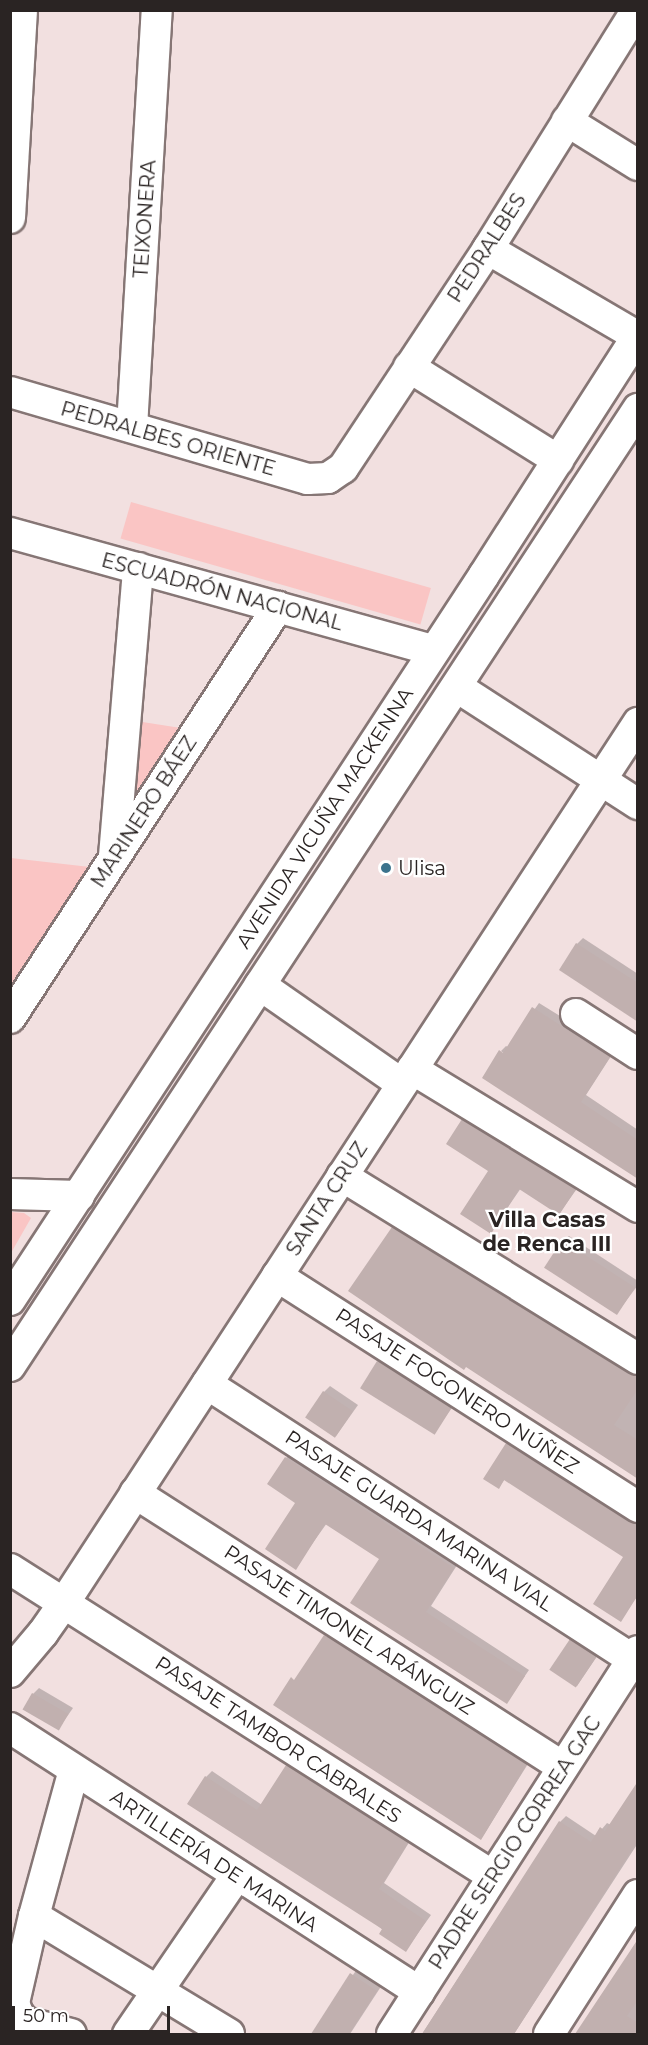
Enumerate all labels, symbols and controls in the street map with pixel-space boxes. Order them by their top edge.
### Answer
street label: TEIXONERA [129,159,161,279]
street label: PEDRALBES [443,189,531,307]
street label: PEDRALBES ORIENTE [58,397,278,481]
street label: ESCUADRÓN NACIONAL [99,548,345,636]
street label: AVENIDA VICUÑA MACKENNA [232,683,418,953]
street label: MARINERO BÁEZ [86,732,202,892]
place label: Ulisa [398,856,446,880]
marker: Ulisa [379,861,393,875]
street label: SANTA CRUZ [281,1138,373,1260]
district label: Villa Casas de Renca III [483,1207,611,1257]
street label: PASAJE FOGONERO NÚÑEZ [331,1303,583,1479]
street label: PASAJE GUARDA MARINA VIAL [281,1425,557,1617]
street label: PASAJE TIMONEL ARÁNGUIZ [220,1540,478,1720]
street label: PASAJE TAMBOR CABRALES [150,1651,406,1829]
street label: PADRE SERGIO CORREA GAC [424,1712,606,1974]
street label: ARTILLERÍA DE MARINA [106,1785,322,1937]
scale bar [15,1994,172,2032]
text: 50 m [23,2005,69,2027]

